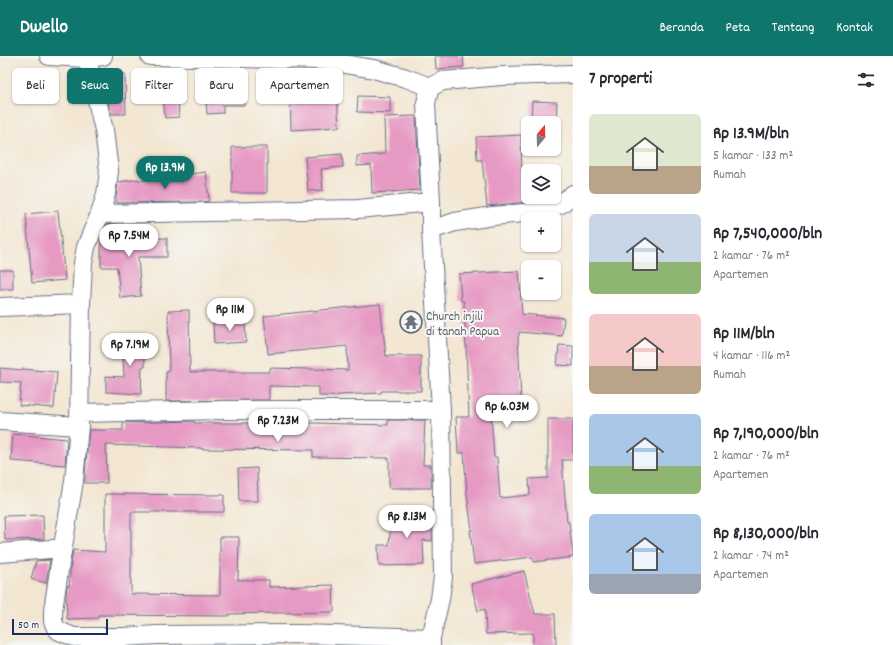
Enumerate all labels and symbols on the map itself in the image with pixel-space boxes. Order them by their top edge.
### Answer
north arrow [521,116,561,156]
pin: Rp 13.9M [124,156,206,190]
pin: Rp 7.54M [88,224,170,258]
pin: Rp 11M [197,298,263,332]
place label: Church injili di tanah Papua [426,308,500,342]
temple icon: Church injili di tanah Papua [398,309,424,335]
pin: Rp 7.19M [89,333,171,367]
pin: Rp 6.03M [466,395,548,429]
pin: Rp 7.23M [237,409,319,443]
pin: Rp 8.13M [366,505,448,539]
scale bar [12,617,108,636]

